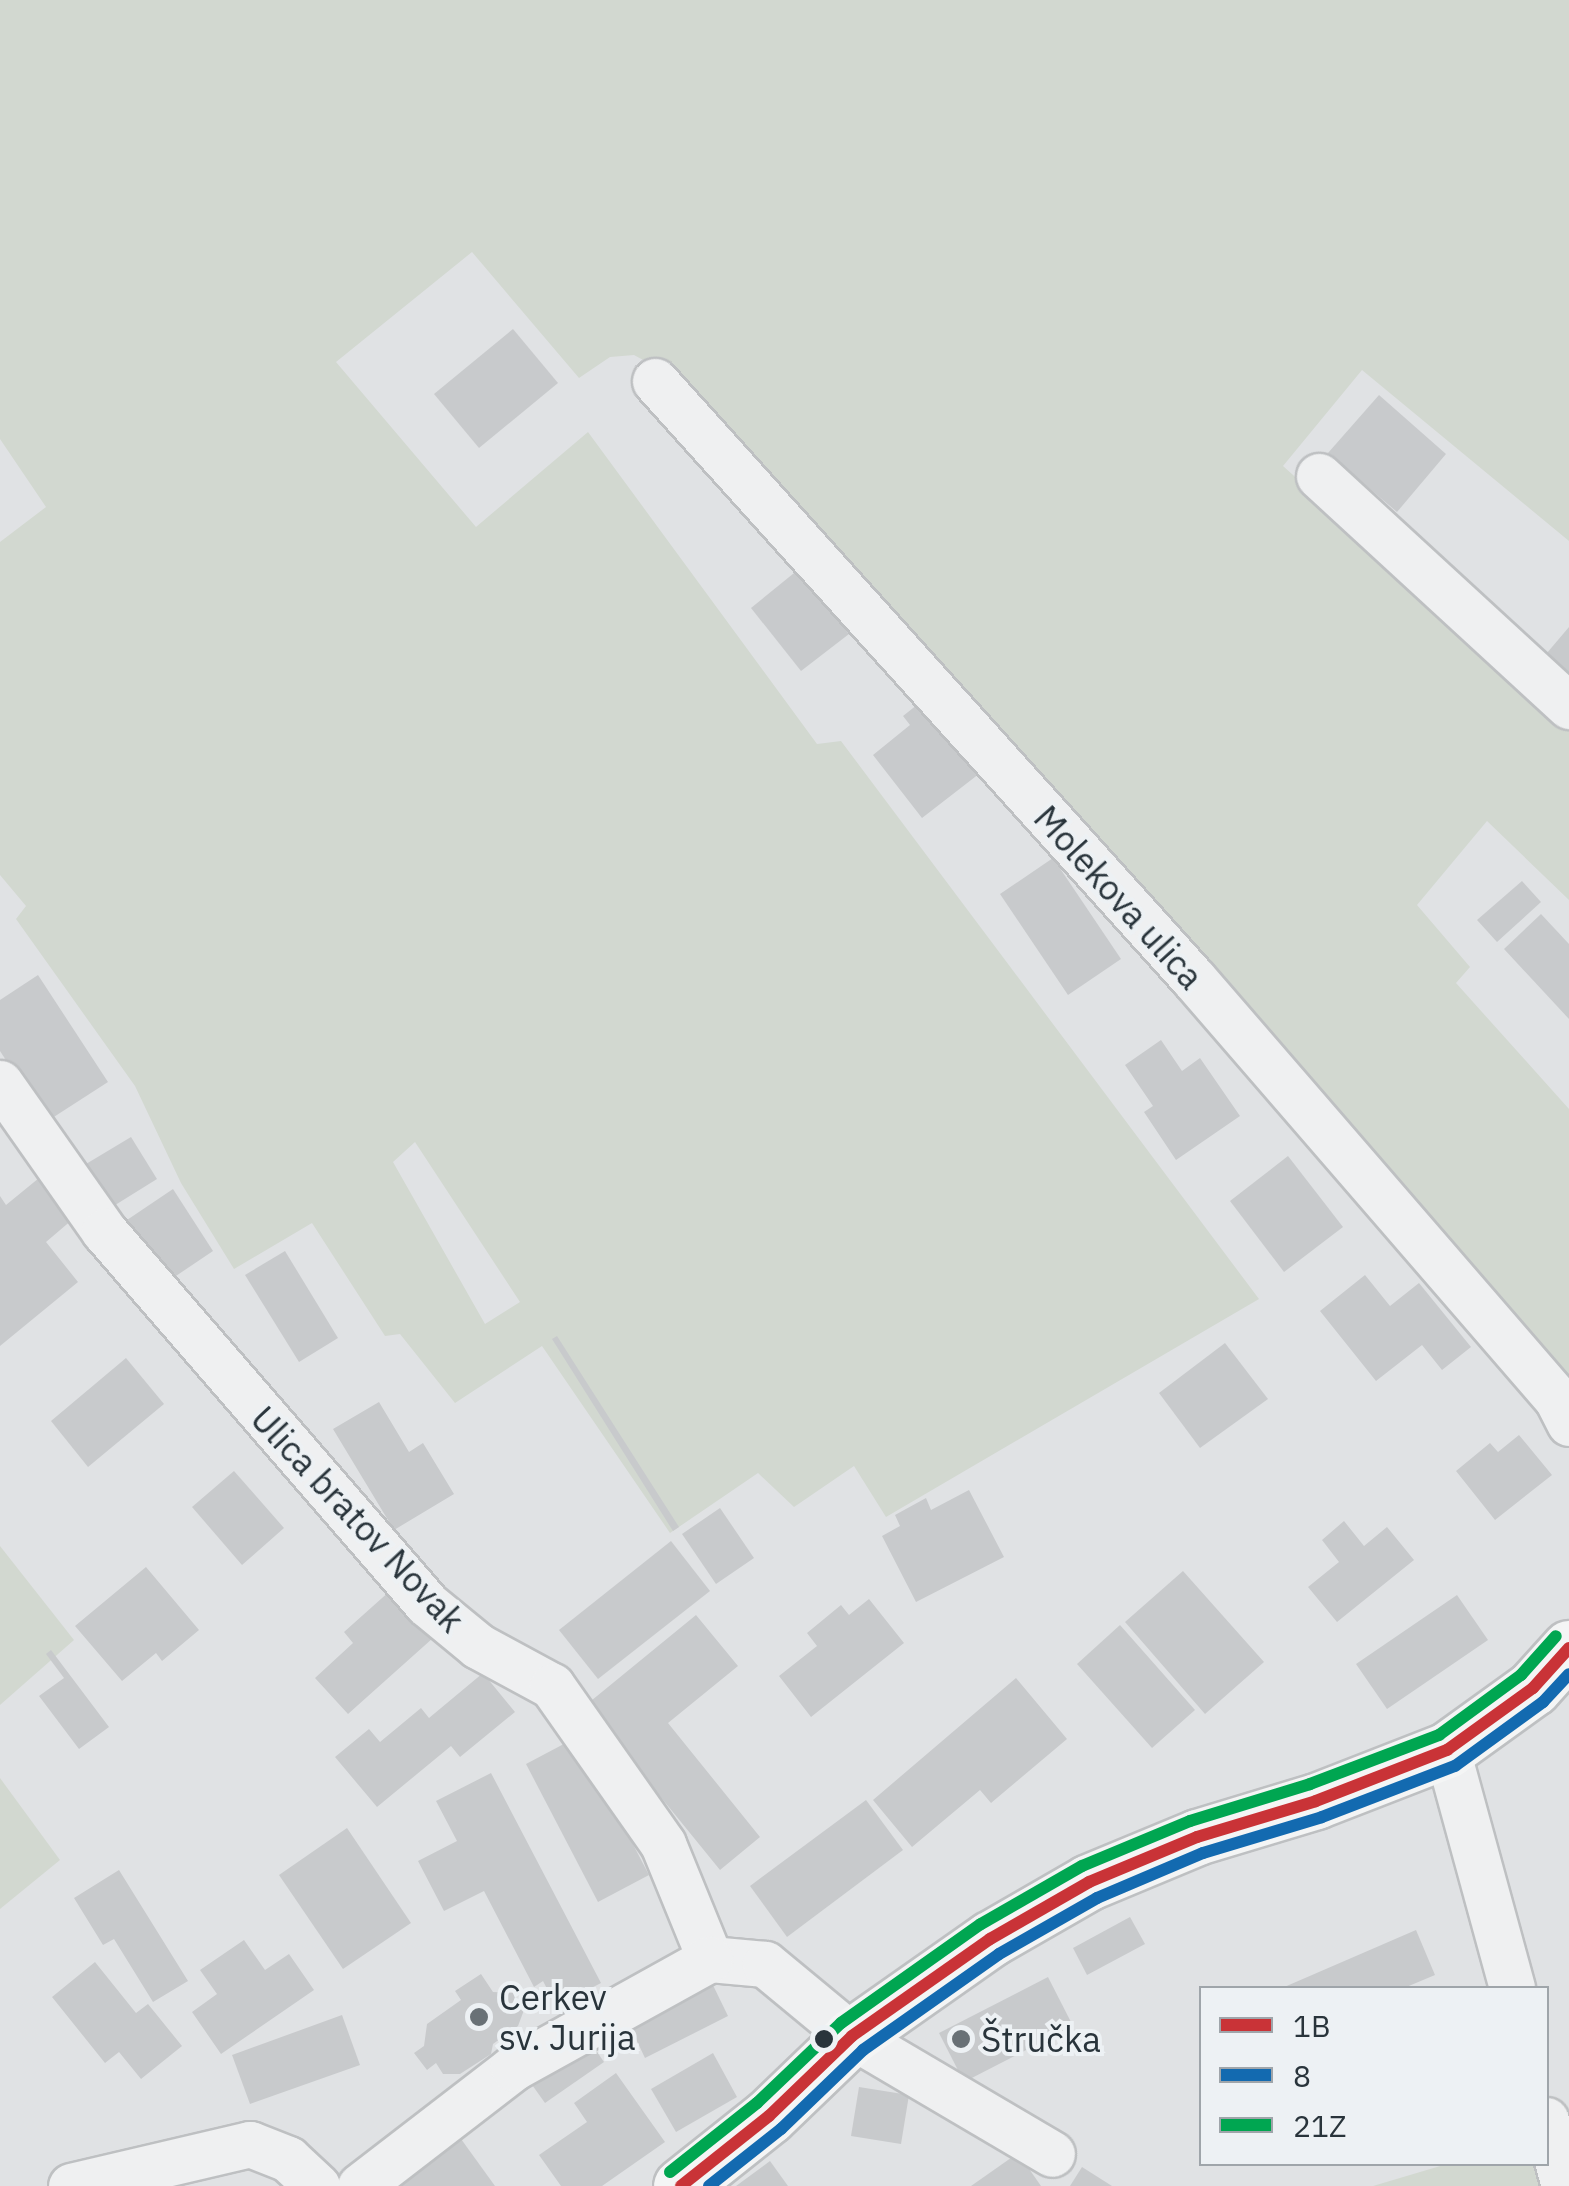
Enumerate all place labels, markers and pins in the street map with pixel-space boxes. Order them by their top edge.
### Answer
place label: Cerkev sv. Jurija [499,1976,636,2058]
marker: Cerkev sv. Jurija [468,2006,490,2028]
place label: Štručka [981,2018,1101,2060]
marker: Štručka [950,2028,972,2050]
unlabelled marker [814,2029,834,2049]

